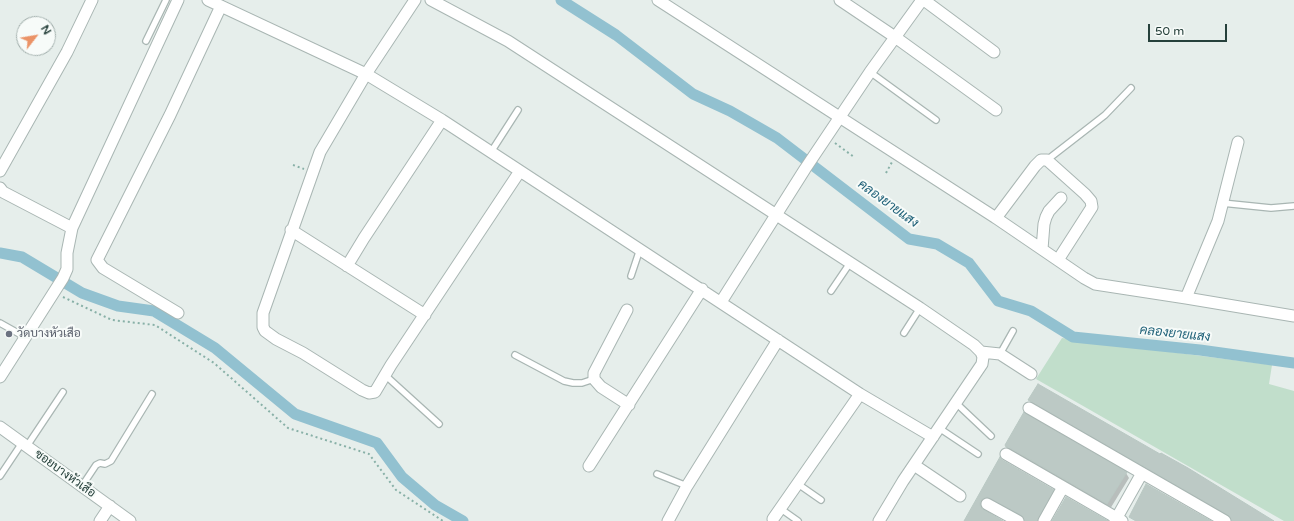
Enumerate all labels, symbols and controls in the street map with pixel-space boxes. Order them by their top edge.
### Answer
north arrow [16,16,56,56]
scale bar [1150,16,1229,42]
text: N [38,23,54,37]
text: 50 m [1155,24,1184,38]
water label: คลองยายแสง [855,177,921,231]
water label: คลองยายแสง [1139,323,1211,345]
place label: วัดบางหัวเสือ [17,327,81,341]
marker: วัดบางหัวเสือ [4,329,14,339]
street label: ซอยบางหัวเสือ [32,447,98,501]

